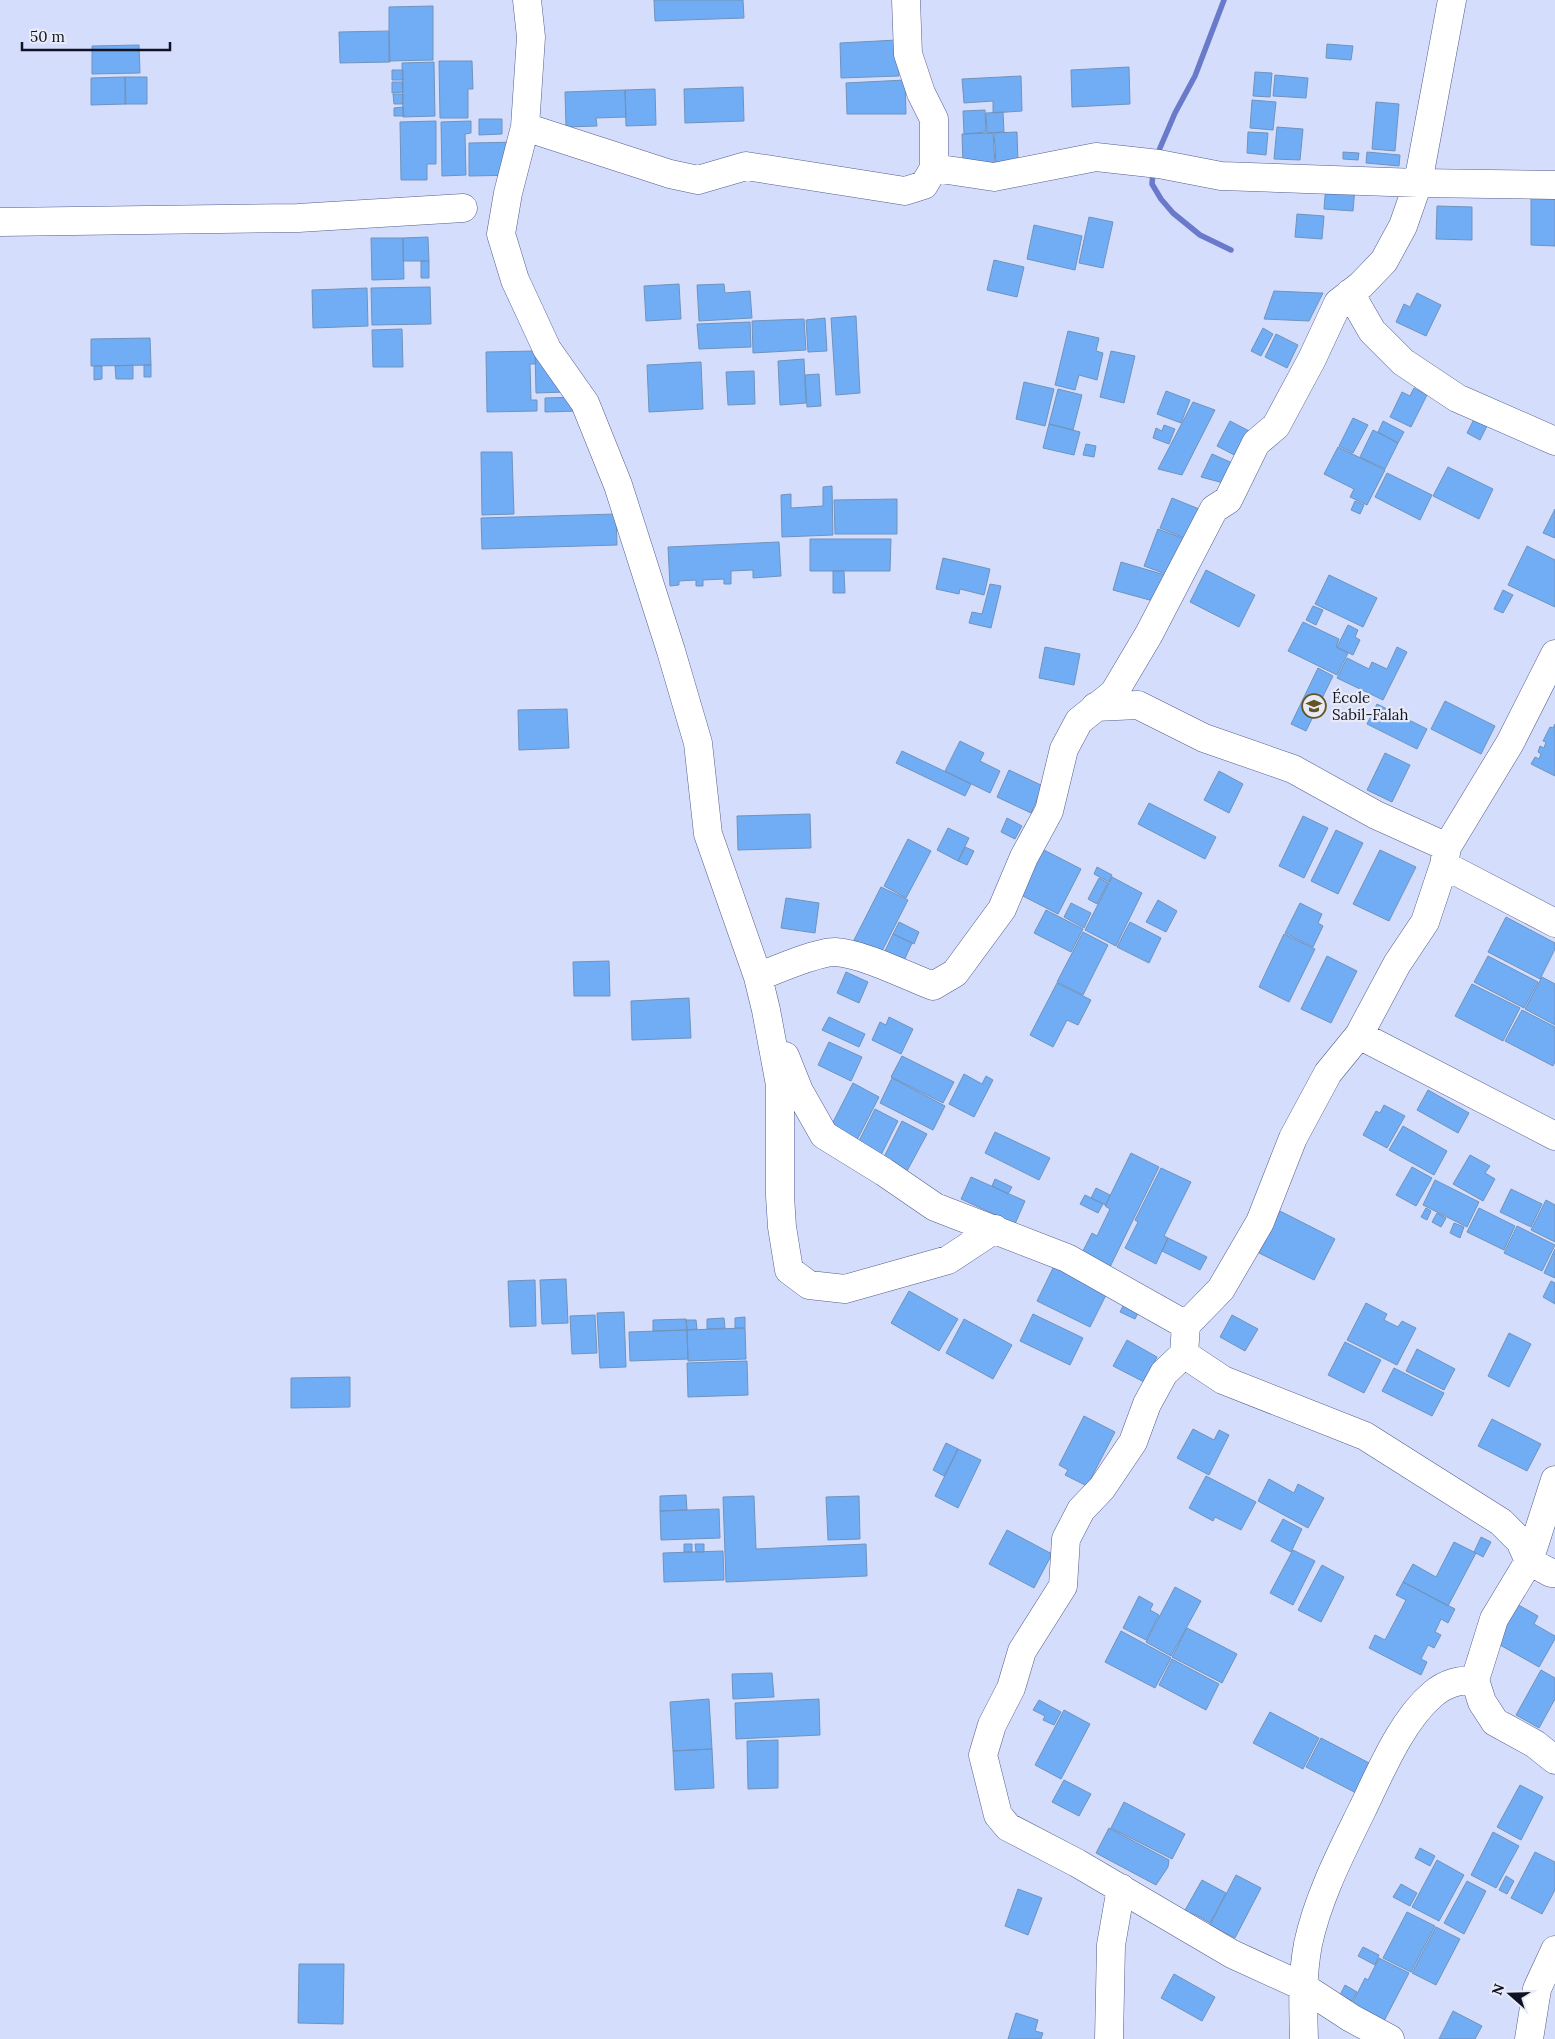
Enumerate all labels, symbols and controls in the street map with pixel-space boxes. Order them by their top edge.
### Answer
scale bar [22,20,170,52]
text: 50 m [30,27,65,46]
place label: École Sabil-Falah [1332,688,1409,724]
school or university icon: École Sabil-Falah [1301,693,1327,719]
north arrow [1485,1969,1535,2019]
text: N [1487,1981,1508,1998]

